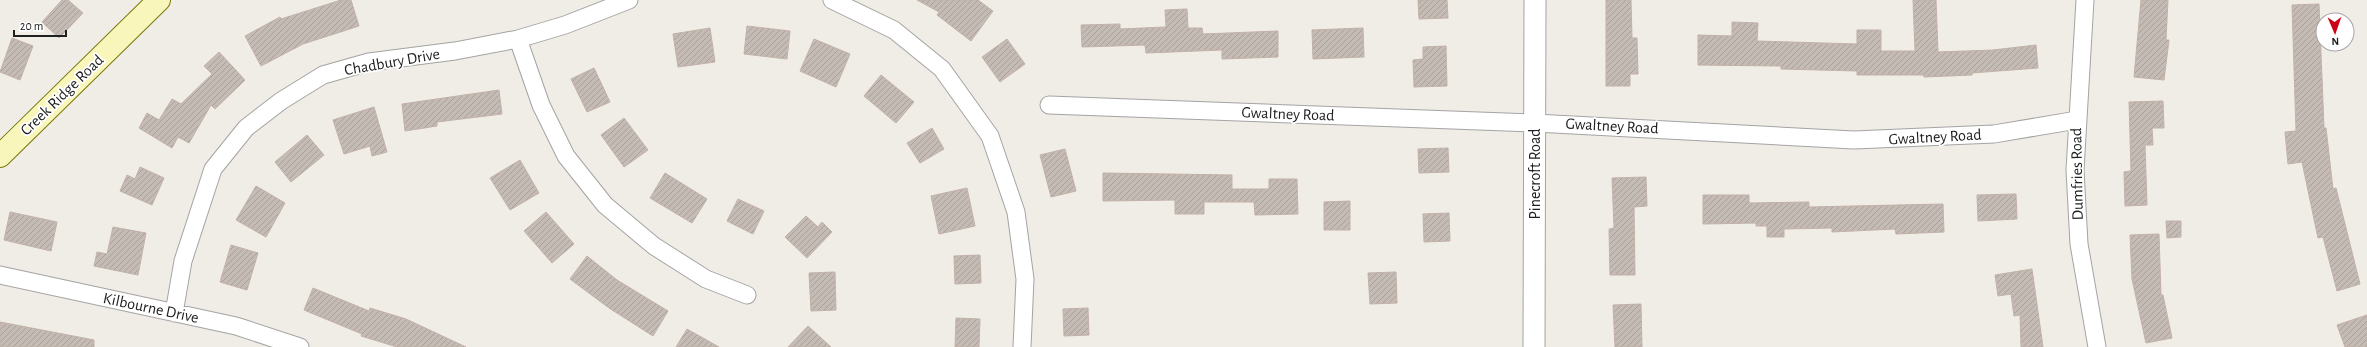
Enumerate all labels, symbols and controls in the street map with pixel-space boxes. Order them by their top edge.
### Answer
scale bar [14,12,66,38]
north arrow [2315,12,2355,52]
text: 20 m [20,20,43,32]
text: N [2331,36,2339,47]
street label: Chadbury Drive [343,46,441,79]
street label: Creek Ridge Road [17,52,107,138]
street label: Gwaltney Road [1241,104,1335,125]
street label: Gwaltney Road [1565,116,1659,137]
street label: Gwaltney Road [1888,127,1982,148]
street label: Pinecroft Road [1527,128,1543,220]
street label: Dumfries Road [2068,128,2086,220]
street label: Kilbourne Drive [102,290,200,326]

